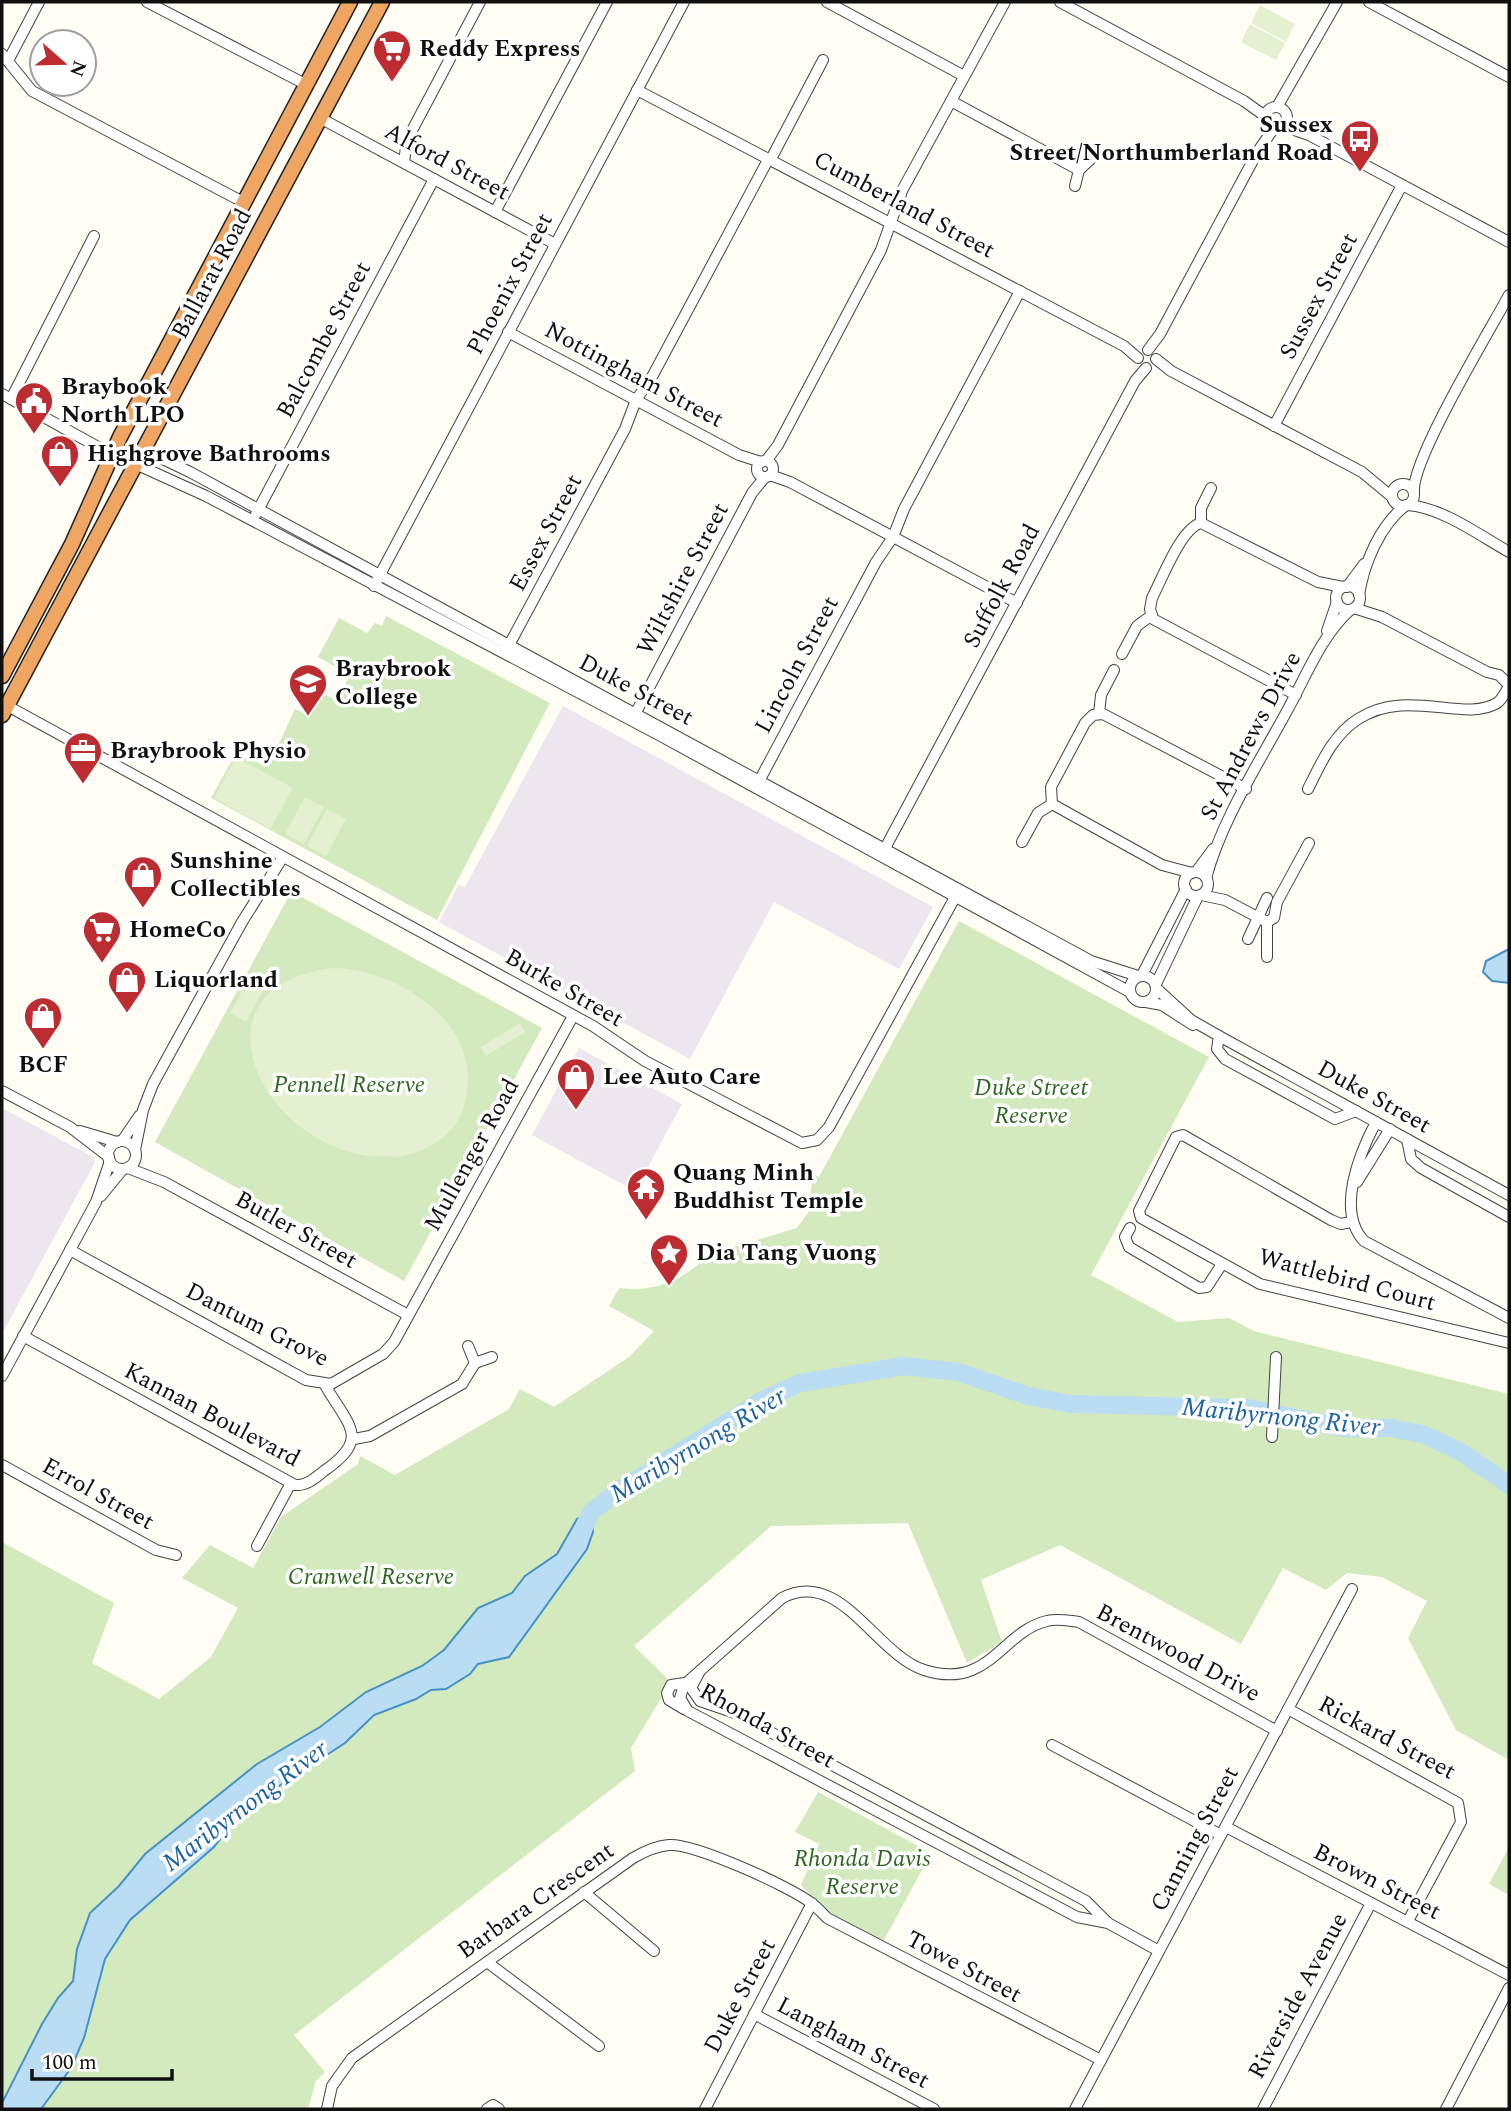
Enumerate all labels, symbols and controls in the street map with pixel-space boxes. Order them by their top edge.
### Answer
north arrow [28,28,98,98]
supermarket icon: Reddy Express [371,28,413,83]
place label: Reddy Express [419,31,580,67]
text: N [61,56,94,81]
place label: Sussex Street/Northumberland Road [1010,107,1333,171]
street label: Alford Street [378,114,516,210]
bus stop icon: Sussex Street/Northumberland Road [1339,118,1381,173]
street label: Cumberland Street [807,142,1001,268]
street label: Ballarat Road [162,202,262,346]
street label: Phoenix Street [457,207,563,361]
street label: Sussex Street [1270,226,1368,366]
street label: Balcombe Street [267,255,381,425]
street label: Nottingham Street [538,312,730,438]
place label: Braybook North LPO [61,369,185,433]
public building icon: Braybook North LPO [13,380,55,435]
shop icon: Highgrove Bathrooms [39,433,81,488]
place label: Highgrove Bathrooms [87,436,331,472]
street label: Essex Street [500,468,592,598]
street label: Wiltshire Street [628,496,738,662]
street label: Suffolk Road [954,517,1050,655]
street label: Lincoln Street [746,590,848,740]
street label: Duke Street [572,645,700,735]
street label: St Andrews Drive [1191,645,1311,827]
place label: Braybrook College [335,651,452,715]
school or university icon: Braybrook College [287,662,329,717]
office icon: Braybrook Physio [62,730,104,785]
place label: Braybrook Physio [110,733,306,769]
place label: Sunshine Collectibles [170,843,301,907]
shop icon: Sunshine Collectibles [122,854,164,909]
supermarket icon: HomeCo [81,909,123,964]
place label: HomeCo [129,912,226,948]
street label: Burke Street [498,939,630,1037]
shop icon: Liquorland [106,959,148,1014]
place label: Liquorland [154,962,278,998]
shop icon: BCF [22,995,64,1050]
place label: BCF [18,1047,68,1083]
street label: Duke Street [1310,1051,1438,1143]
shop icon: Lee Auto Care [555,1056,597,1111]
place label: Lee Auto Care [603,1059,761,1095]
park label: Pennell Reserve [273,1067,425,1103]
park label: Duke Street Reserve [974,1070,1088,1134]
street label: Mullenger Road [415,1072,529,1238]
place label: Quang Minh Buddhist Temple [673,1155,863,1219]
temple icon: Quang Minh Buddhist Temple [625,1166,667,1221]
street label: Butler Street [228,1182,364,1278]
place icon: Dia Tang Vuong [648,1232,690,1287]
place label: Dia Tang Vuong [696,1235,877,1271]
street label: Wattlebird Court [1254,1239,1440,1321]
street label: Dantum Grove [179,1273,335,1377]
street label: Kannan Boulevard [117,1353,307,1477]
water label: Maribyrnong River [602,1376,795,1514]
water label: Maribyrnong River [1180,1387,1383,1447]
street label: Errol Street [35,1448,161,1540]
park label: Cranwell Reserve [288,1559,454,1595]
street label: Brentwood Drive [1089,1594,1267,1712]
street label: Rhonda Street [692,1674,842,1778]
street label: Rickard Street [1312,1687,1462,1789]
water label: Maribyrnong River [153,1729,338,1882]
street label: Canning Street [1141,1760,1249,1918]
street label: Barbara Crescent [450,1833,622,1969]
street label: Brown Street [1307,1834,1447,1930]
park label: Rhonda Davis Reserve [793,1841,931,1905]
street label: Riverside Avenue [1239,1906,1357,2086]
street label: Towe Street [900,1921,1028,2013]
street label: Duke Street [695,1932,785,2060]
street label: Langham Street [770,1987,936,2099]
scale bar [32,2038,172,2082]
text: 100 m [42,2047,97,2079]

